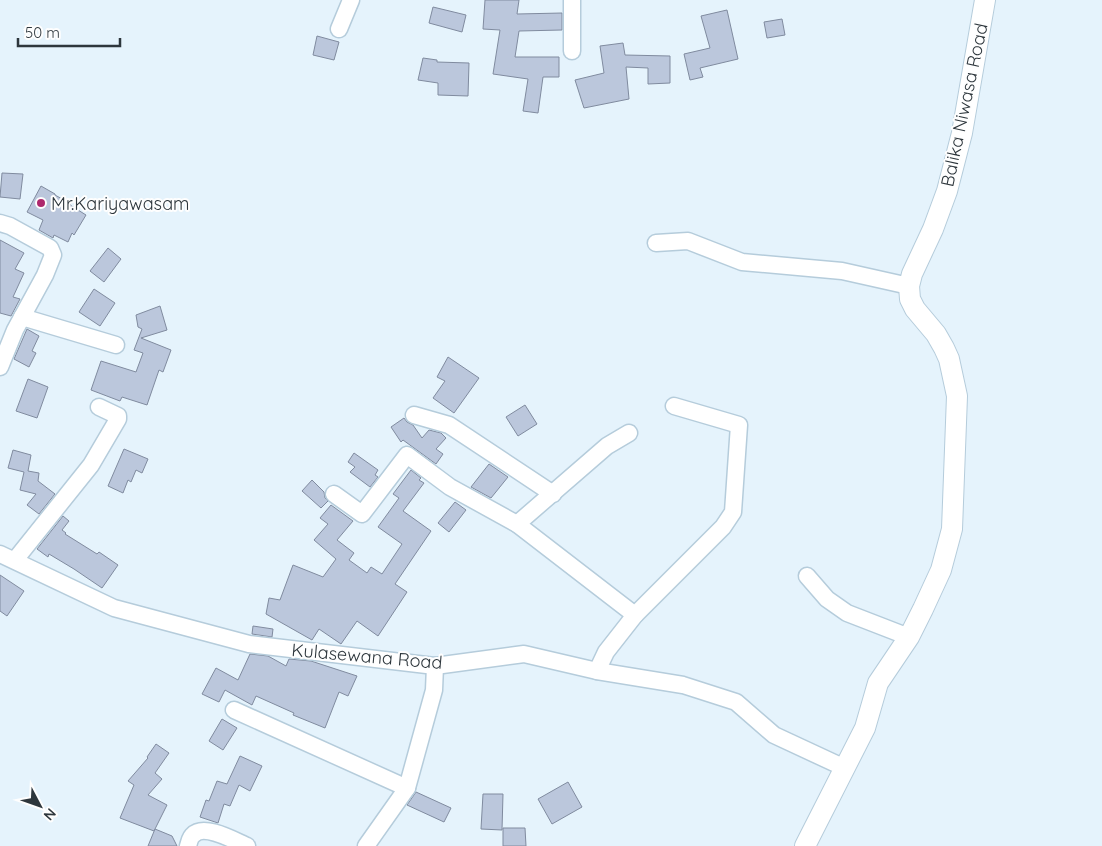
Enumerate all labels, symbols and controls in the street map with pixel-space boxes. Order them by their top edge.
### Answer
scale bar [18,15,120,47]
street label: Balika Niwasa Road [935,21,993,189]
text: 50 m [25,23,60,42]
place label: Mr.Kariyawasam [51,192,189,215]
marker: Mr.Kariyawasam [35,197,47,209]
street label: Kulasewana Road [291,638,443,674]
north arrow [15,781,65,831]
text: N [40,805,60,824]

